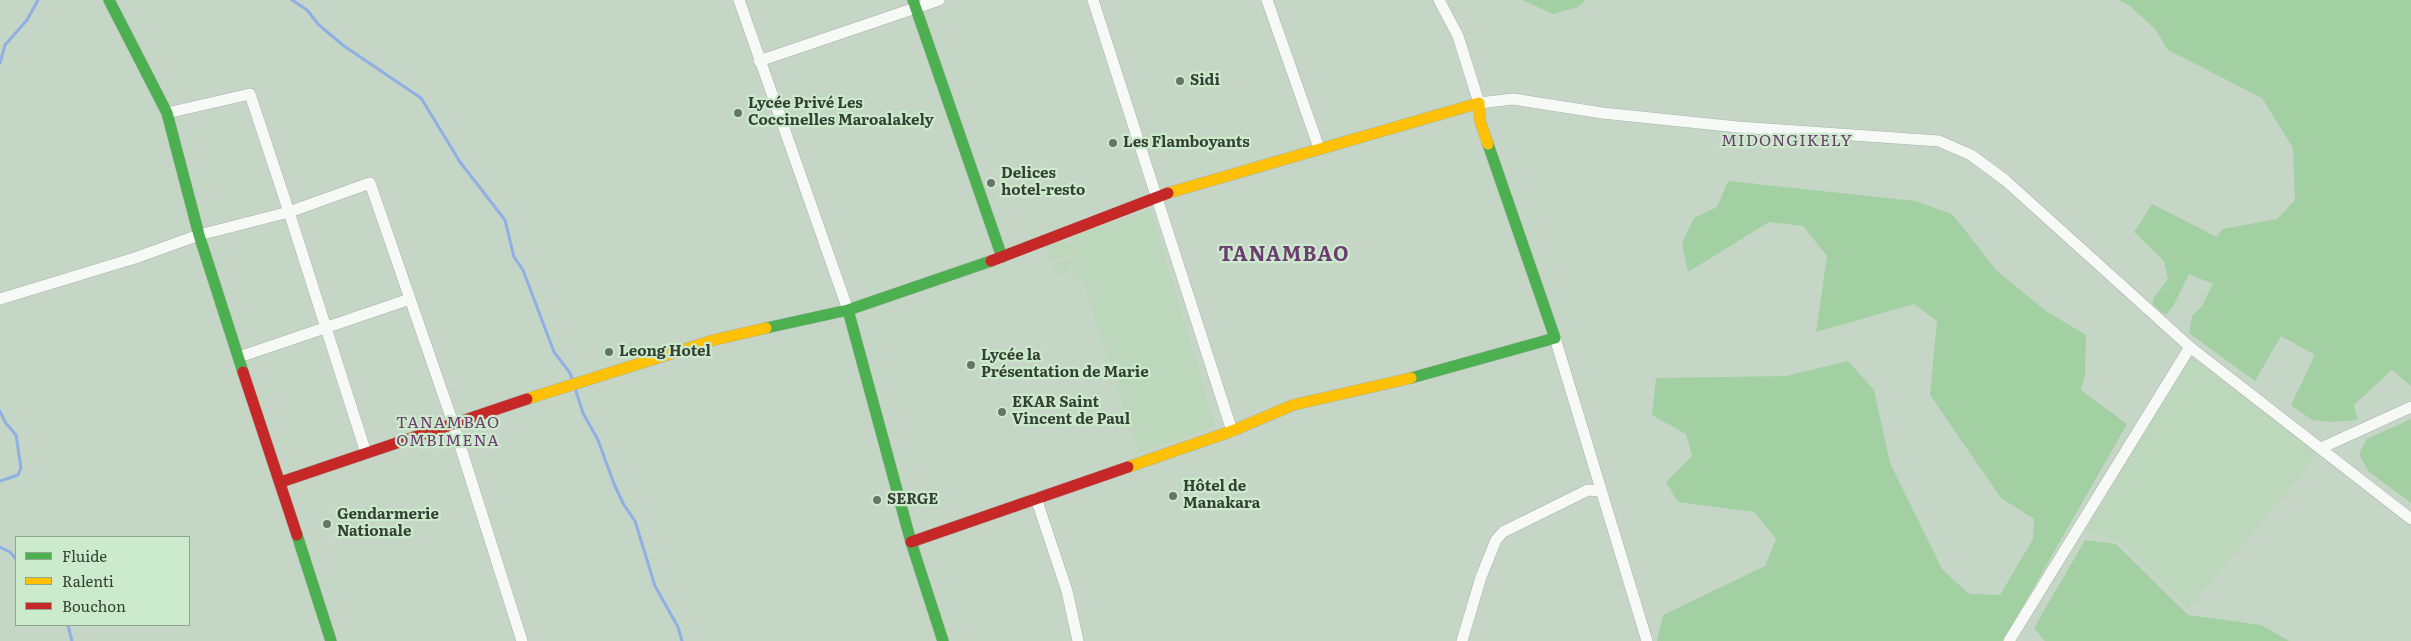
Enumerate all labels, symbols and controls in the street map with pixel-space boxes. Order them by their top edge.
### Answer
place label: Sidi [1190,72,1220,90]
marker: Sidi [1174,75,1186,87]
place label: Lycée Privé Les Coccinelles Maroalakely [748,95,934,130]
marker: Lycée Privé Les Coccinelles Maroalakely [732,107,744,119]
district label: MIDONGIKELY [1720,131,1854,151]
place label: Les Flamboyants [1123,134,1250,152]
marker: Les Flamboyants [1107,137,1119,149]
place label: Delices hotel-resto [1001,165,1085,200]
marker: Delices hotel-resto [985,177,997,189]
district label: TANAMBAO [1218,243,1350,267]
place label: Leong Hotel [619,343,711,361]
marker: Leong Hotel [603,346,615,358]
place label: Lycée la Présentation de Marie [981,347,1149,382]
marker: Lycée la Présentation de Marie [965,359,977,371]
place label: EKAR Saint Vincent de Paul [1012,394,1130,429]
marker: EKAR Saint Vincent de Paul [996,406,1008,418]
district label: TANAMBAO OMBIMENA [395,413,501,451]
place label: Hôtel de Manakara [1183,478,1261,513]
marker: Hôtel de Manakara [1167,490,1179,502]
place label: SERGE [887,491,938,509]
marker: SERGE [871,494,883,506]
place label: Gendarmerie Nationale [337,506,439,541]
marker: Gendarmerie Nationale [321,518,333,530]
legend [15,536,190,626]
text: Fluide [62,544,107,567]
text: Ralenti [62,569,114,592]
text: Bouchon [62,594,126,617]

